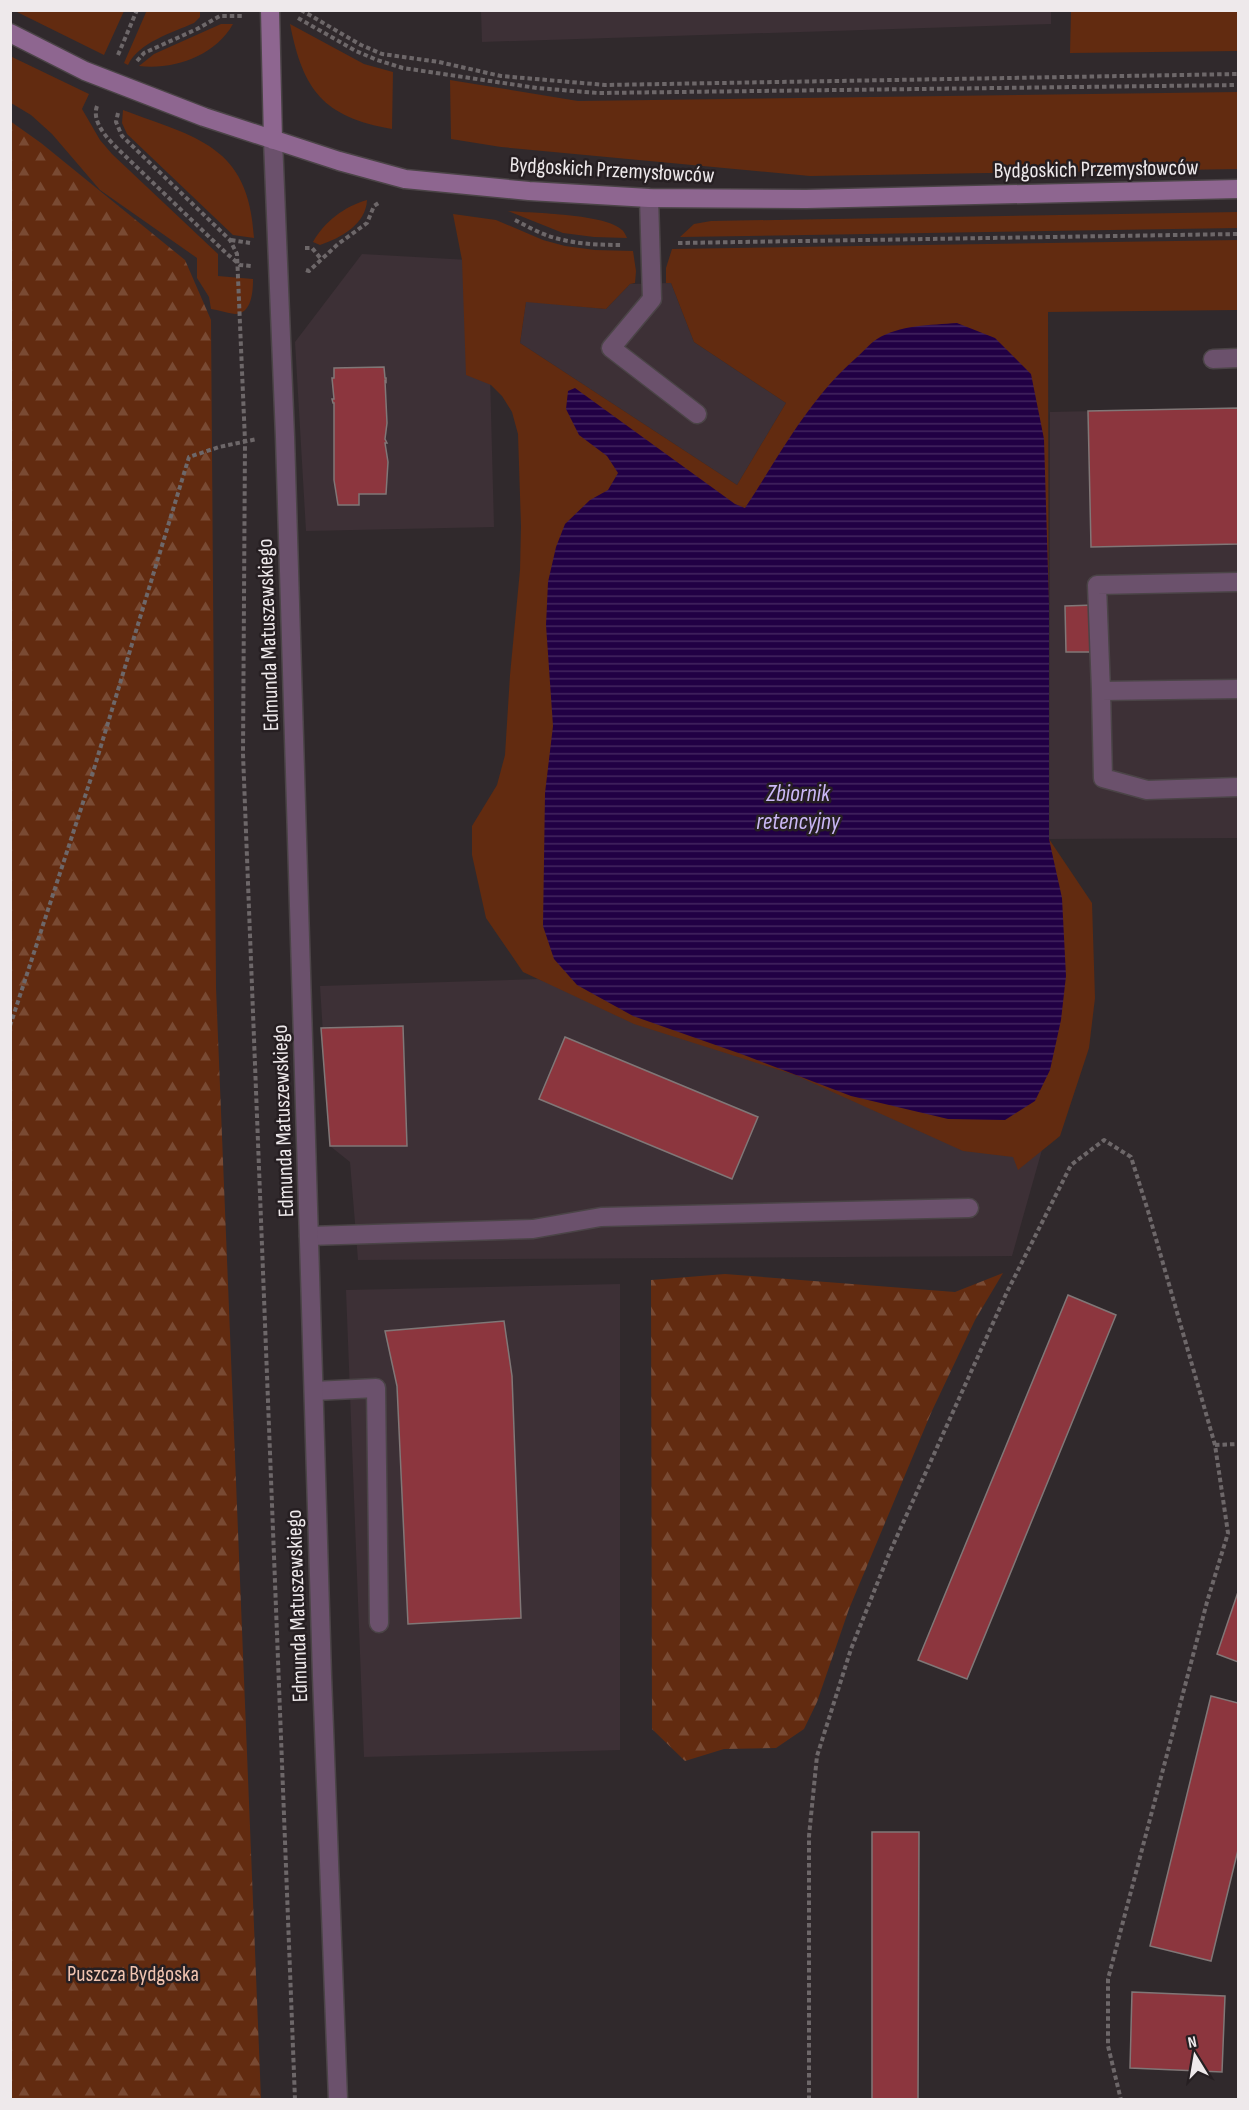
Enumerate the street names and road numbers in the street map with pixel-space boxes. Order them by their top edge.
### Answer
street label: Bydgoskich Przemysłowców [509,152,715,189]
street label: Bydgoskich Przemysłowców [993,154,1199,185]
street label: Edmunda Matuszewskiego [252,538,285,732]
street label: Edmunda Matuszewskiego [267,1024,300,1218]
street label: Edmunda Matuszewskiego [281,1509,314,1703]

